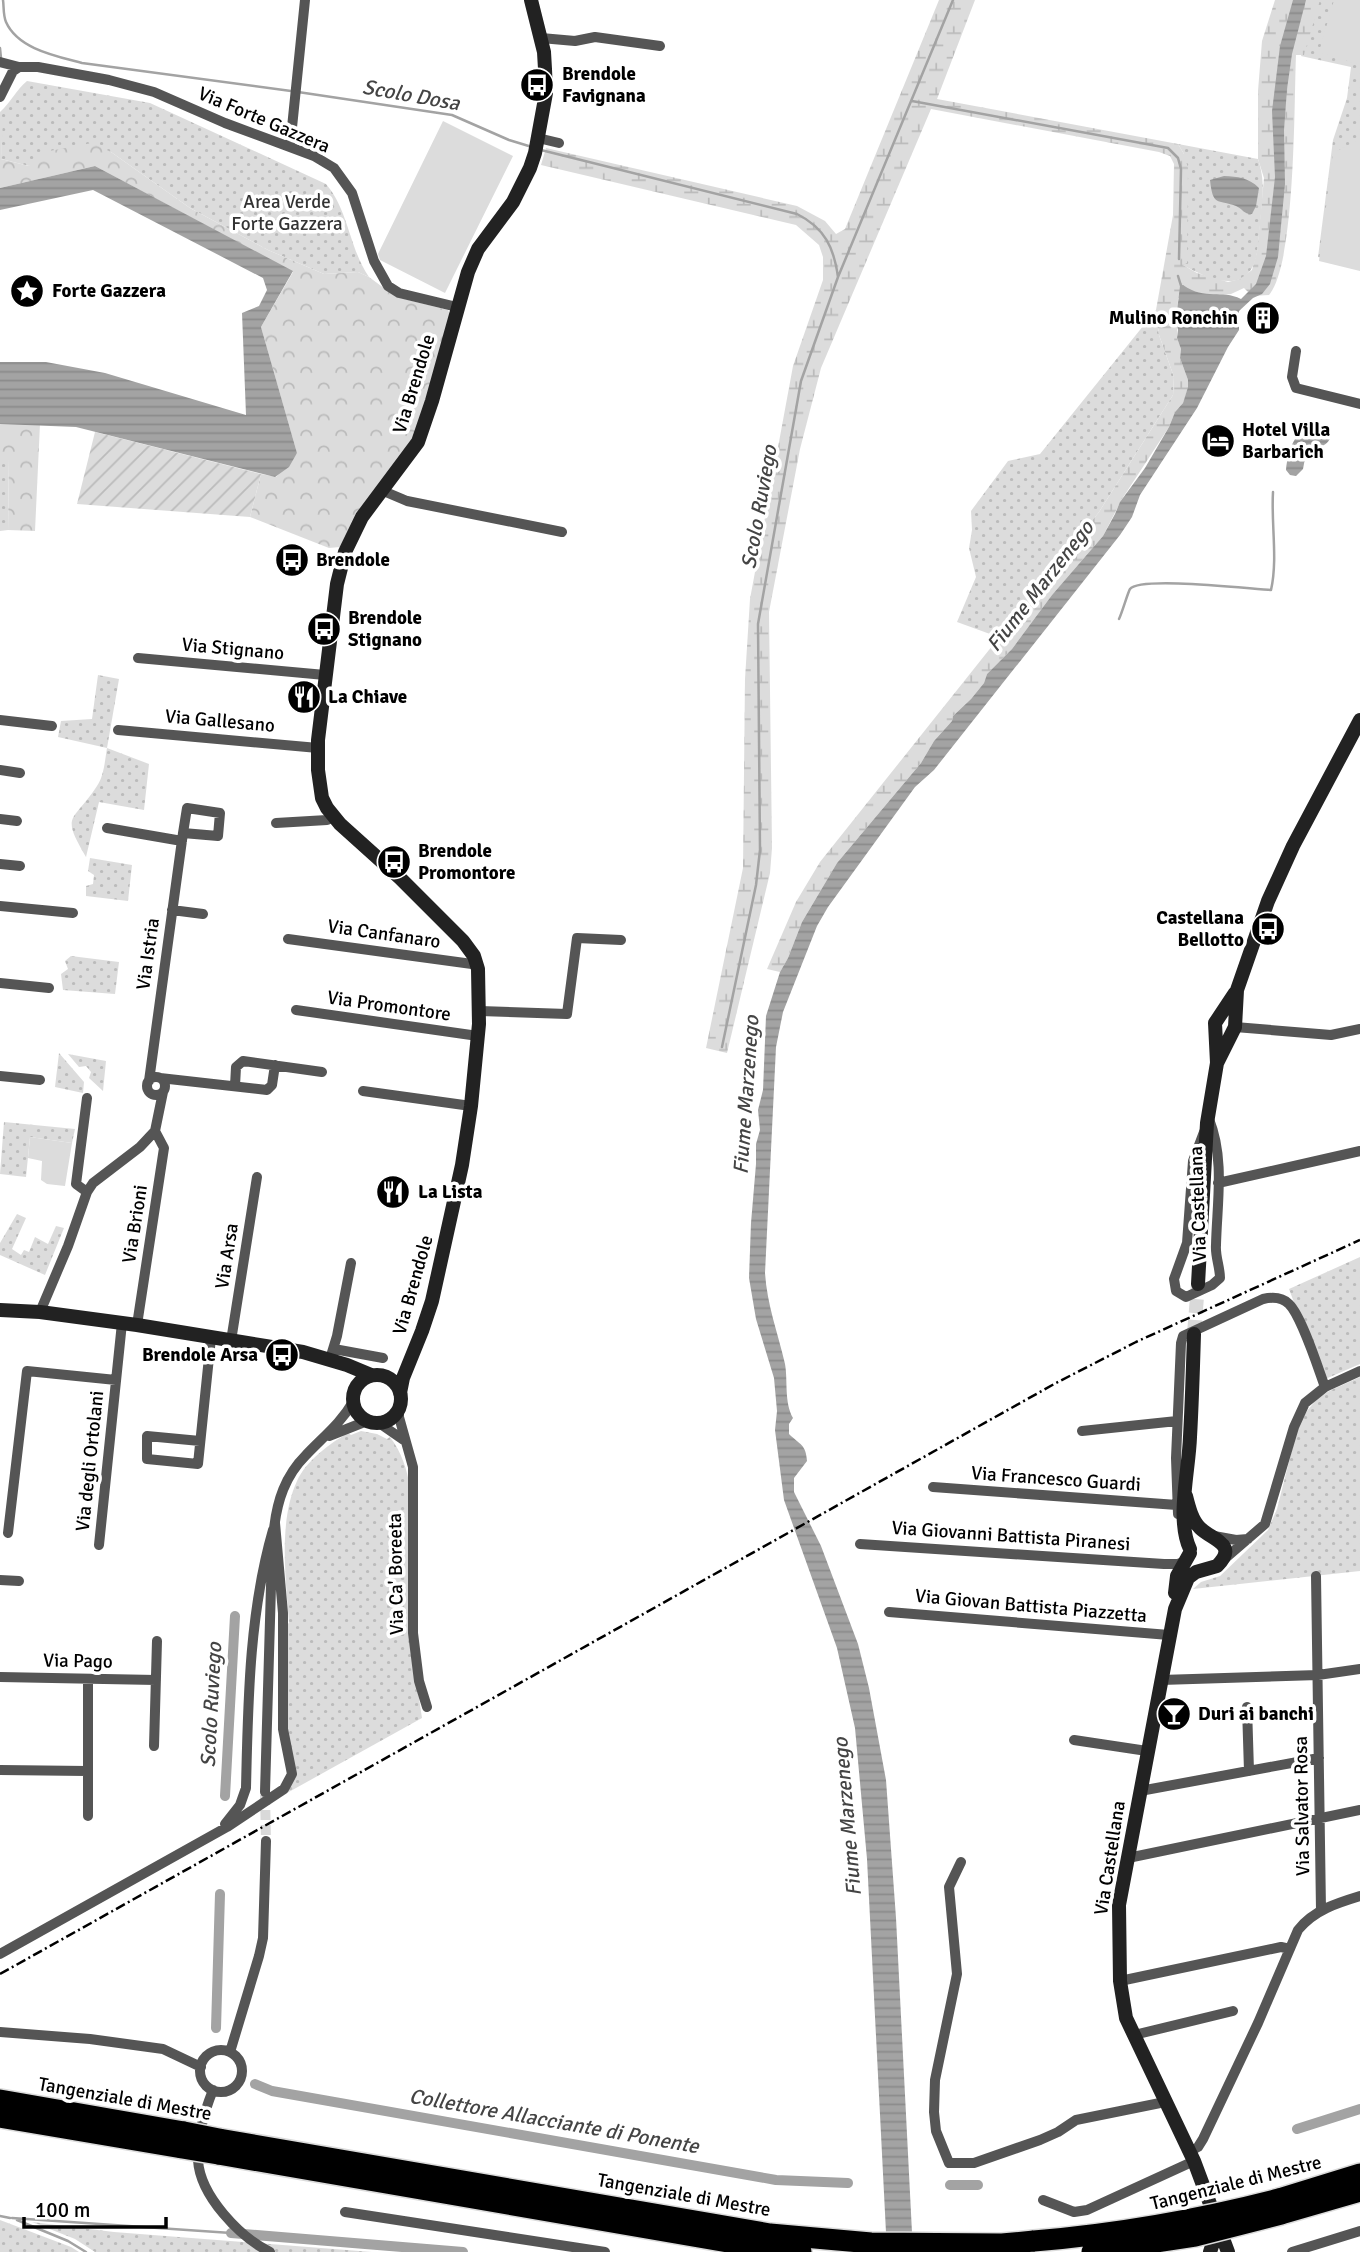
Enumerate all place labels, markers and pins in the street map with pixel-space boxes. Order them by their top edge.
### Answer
place label: Brendole Favignana [562,62,646,108]
bus stop icon: Brendole Favignana [518,66,556,104]
place icon: Forte Gazzera [8,272,46,310]
place label: Forte Gazzera [52,279,166,303]
building icon: Mulino Ronchin [1244,299,1282,337]
place label: Mulino Ronchin [1109,306,1238,330]
place label: Hotel Villa Barbarich [1242,418,1330,464]
hotel icon: Hotel Villa Barbarich [1199,422,1237,460]
bus stop icon: Brendole [273,541,311,579]
place label: Brendole [316,548,390,572]
place label: Brendole Stignano [348,606,422,652]
bus stop icon: Brendole Stignano [305,610,343,648]
restaurant icon: La Chiave [285,678,323,716]
place label: La Chiave [328,685,407,709]
place label: Brendole Promontore [418,839,515,885]
bus stop icon: Brendole Promontore [375,843,413,881]
place label: Castellana Bellotto [1156,906,1244,952]
bus stop icon: Castellana Bellotto [1249,910,1287,948]
restaurant icon: La Lista [374,1173,412,1211]
place label: La Lista [418,1180,483,1204]
bus stop icon: Brendole Arsa [263,1336,301,1374]
place label: Brendole Arsa [142,1343,258,1367]
bar icon: Duri ai banchi [1155,1695,1193,1733]
place label: Duri ai banchi [1198,1702,1314,1726]

